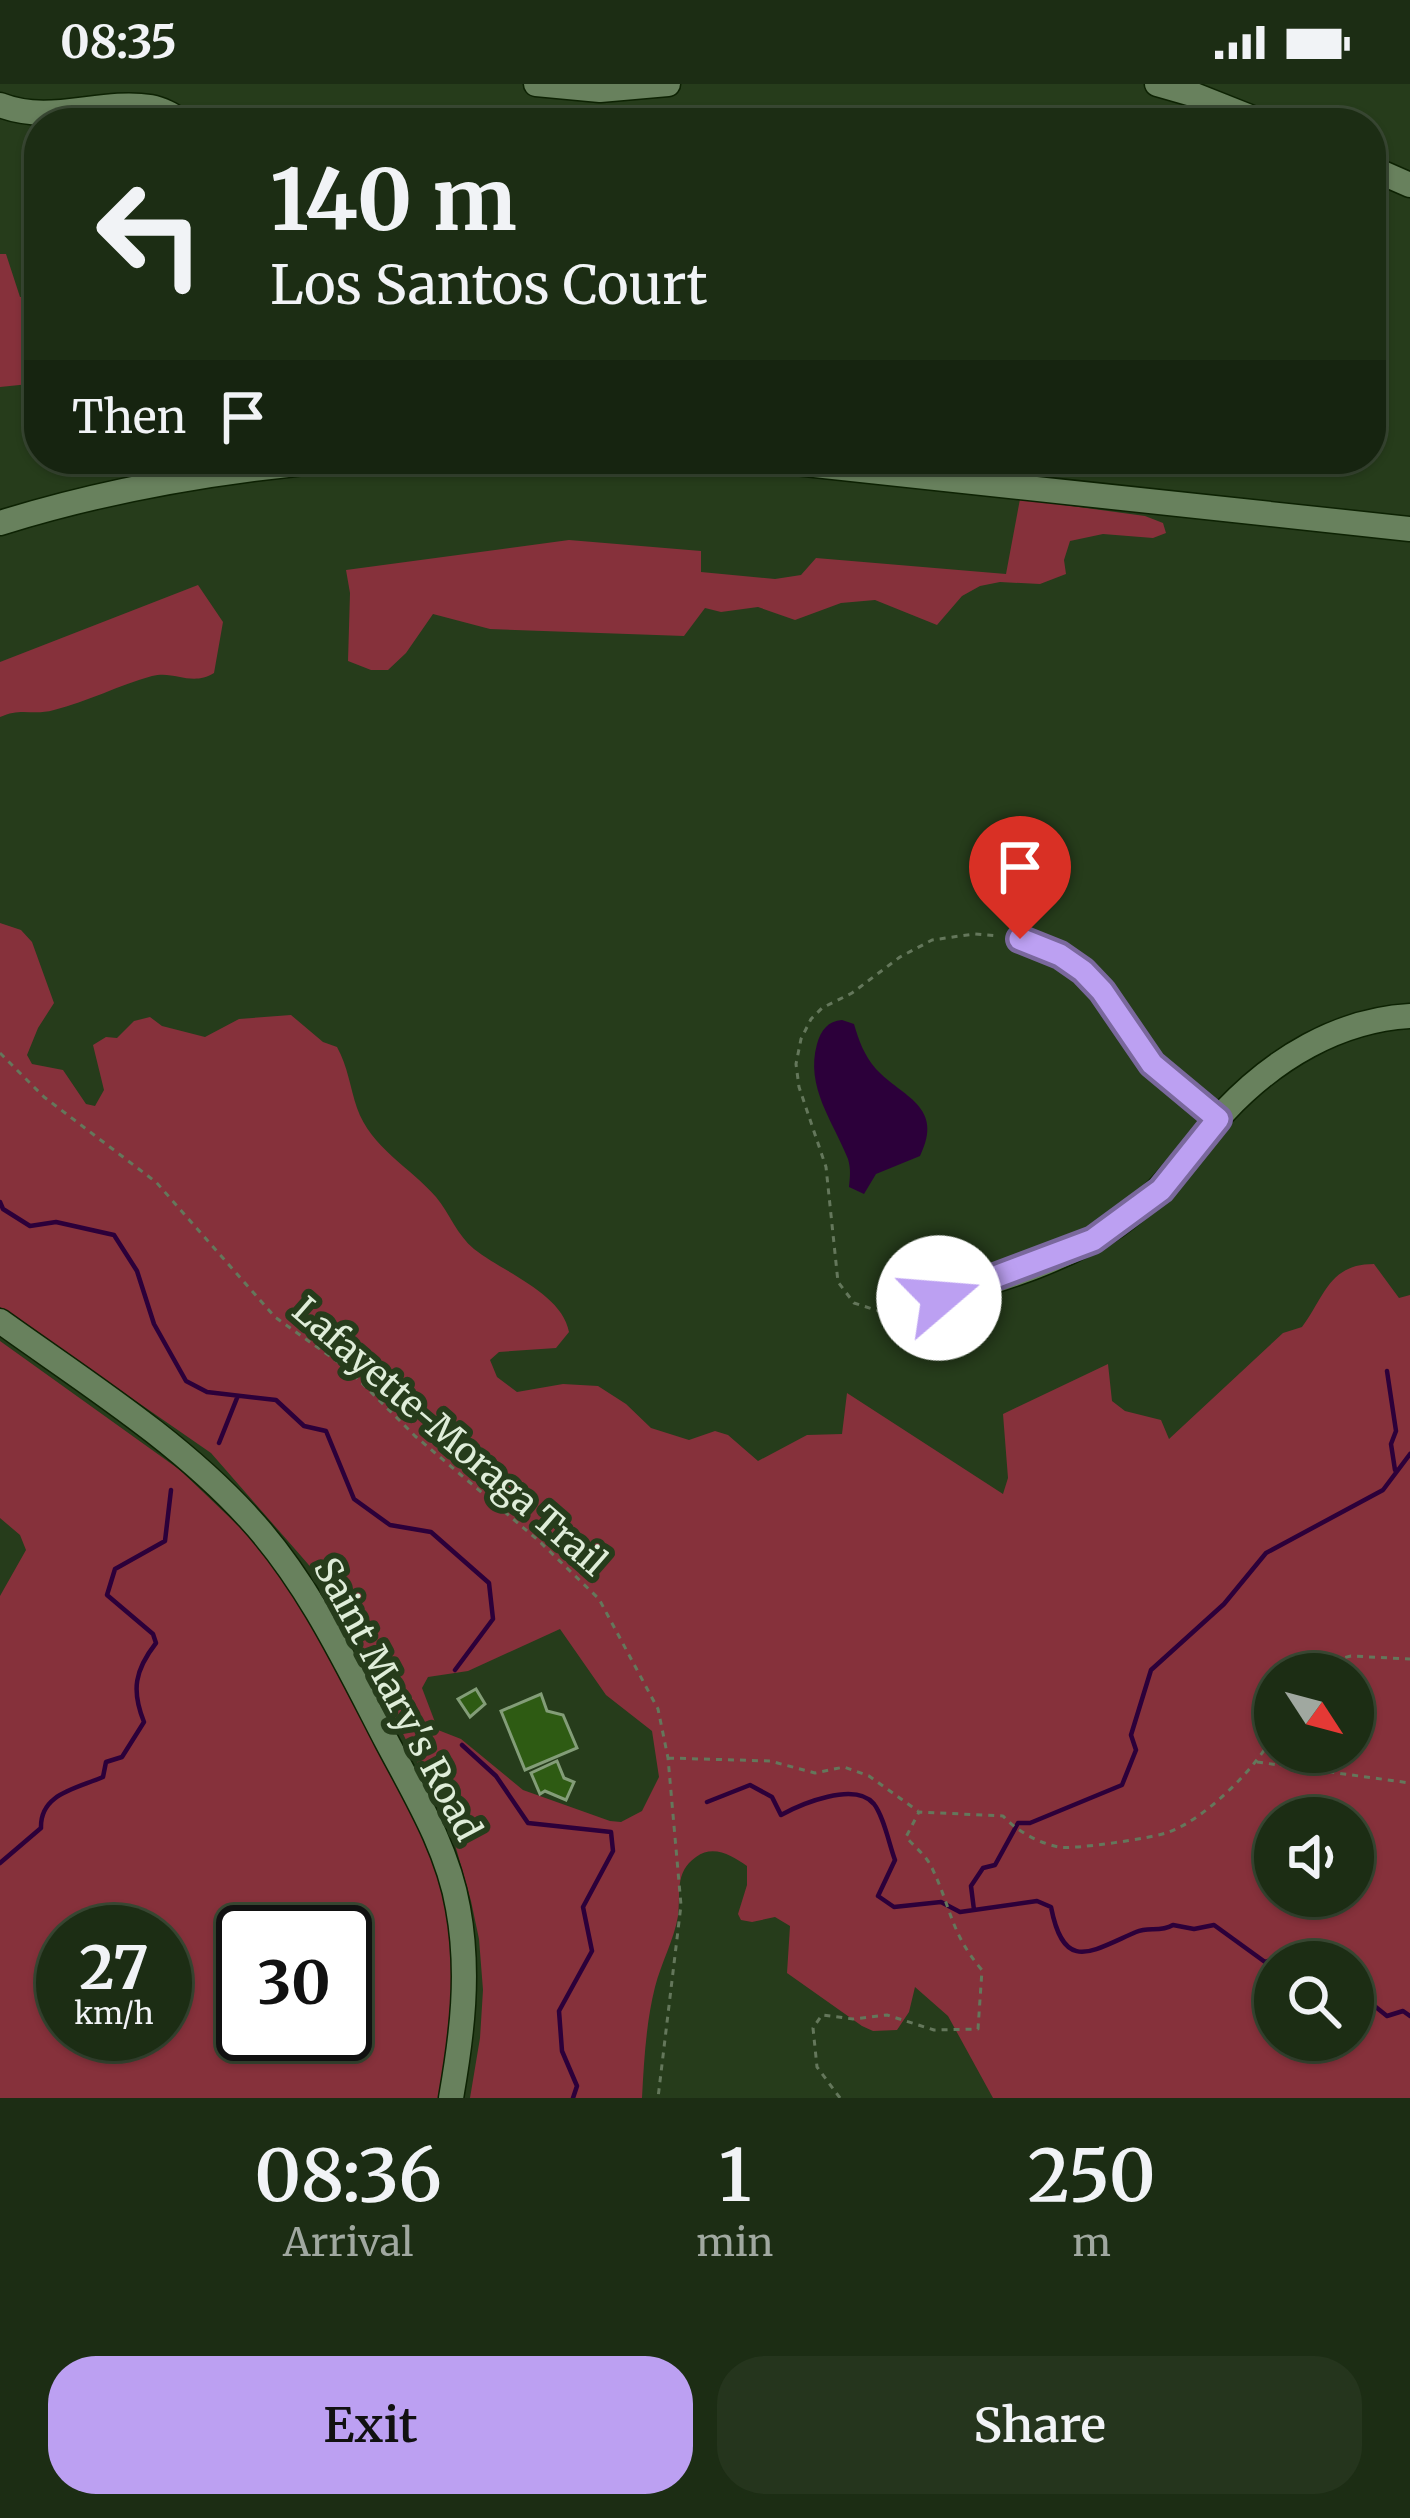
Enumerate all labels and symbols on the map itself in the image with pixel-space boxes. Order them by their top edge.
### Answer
pin [969,816,1071,939]
position arrow [876,1235,1002,1361]
street label: Lafayette-Moraga Trail [283,1288,616,1585]
street label: Saint Mary's Road [304,1550,491,1848]
north arrow [1254,1653,1374,1773]
speed limit sign: 30 [216,1905,372,2061]

